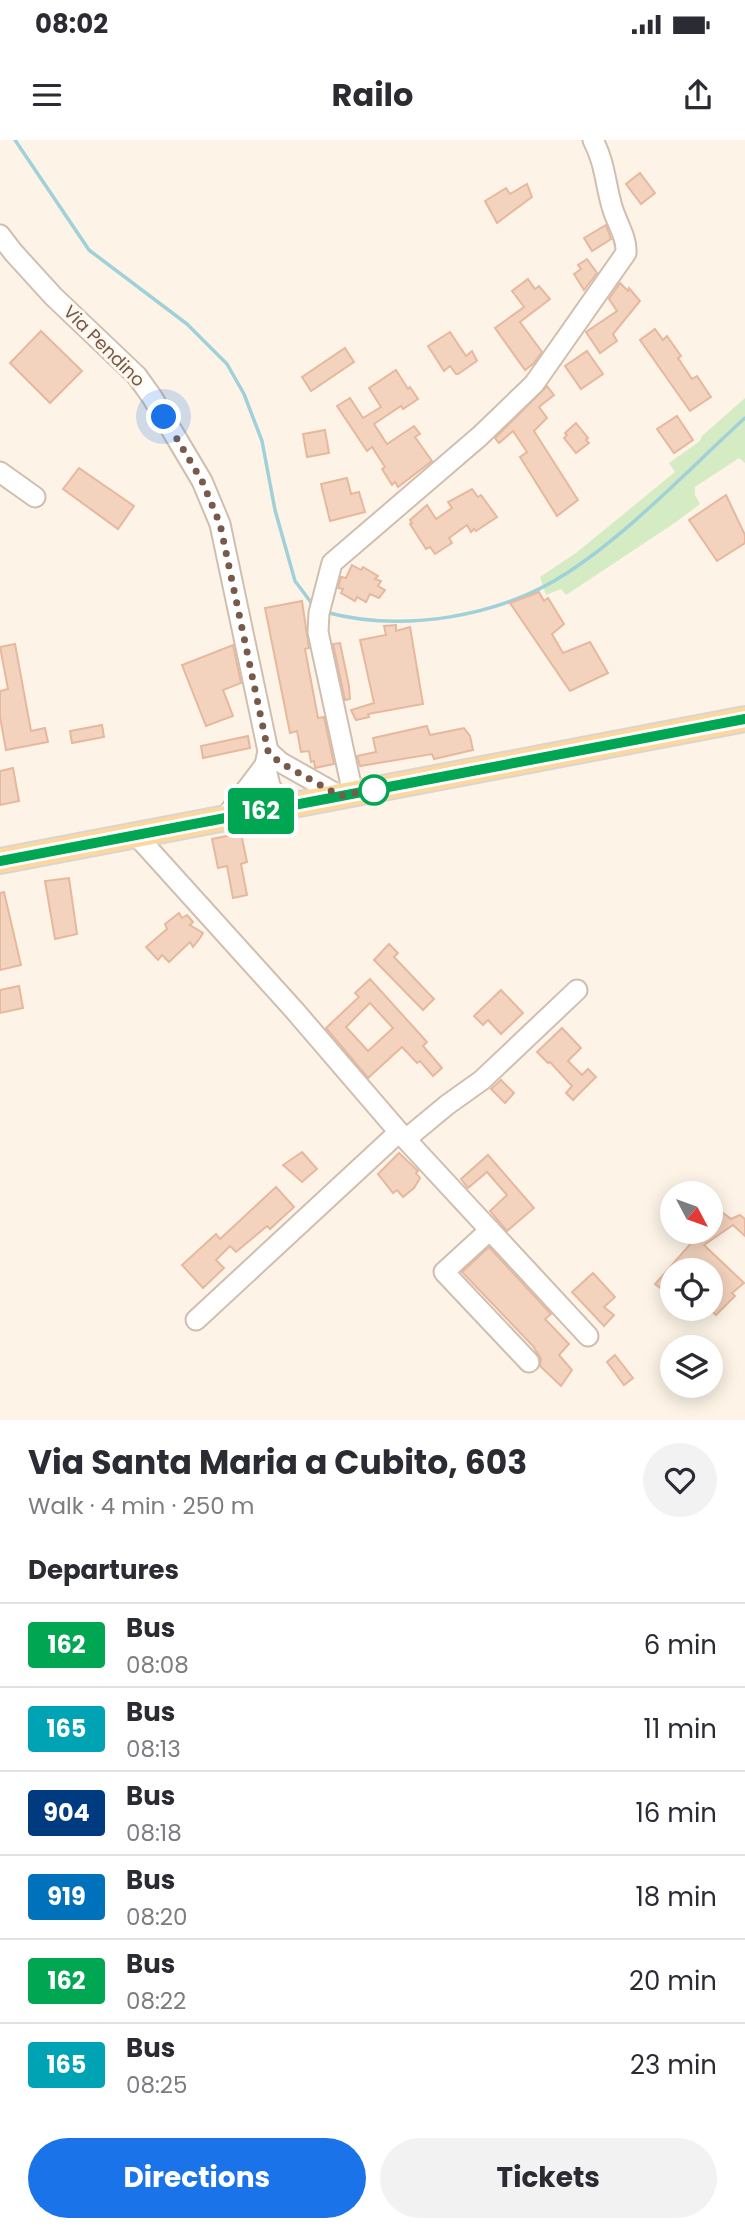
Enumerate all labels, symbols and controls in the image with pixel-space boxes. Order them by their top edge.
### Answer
text: 08:02 [35,6,108,42]
text: Railo [332,72,413,117]
icon: menu [28,76,66,114]
icon: share [679,76,717,114]
street label: Via Pendino [58,299,151,392]
your location [146,399,181,434]
unlabelled marker [359,775,389,805]
line badge: 162 [221,788,301,834]
text: 162 [242,794,280,827]
north arrow [660,1181,723,1244]
map controls [660,1181,723,1398]
button: locate [660,1258,723,1321]
button: layers [660,1335,723,1398]
text: Via Santa Maria a Cubito, 603 [28,1439,527,1486]
button: heart [643,1443,717,1517]
text: Walk · 4 min · 250 m [28,1490,254,1522]
text: Departures [28,1552,179,1588]
text: Bus [126,1610,175,1646]
text: 6 min [644,1627,717,1663]
text: 162 [47,1628,86,1661]
text: 08:08 [126,1649,189,1681]
text: Bus [126,1694,175,1730]
text: 11 min [644,1711,717,1747]
text: 165 [47,1712,86,1745]
text: 08:13 [126,1733,181,1765]
text: Bus [126,1778,175,1814]
text: 16 min [635,1795,717,1831]
text: 904 [43,1796,90,1829]
text: 08:18 [126,1817,182,1849]
text: Bus [126,1862,175,1898]
text: 18 min [636,1879,717,1915]
text: 919 [47,1880,86,1913]
text: 08:20 [126,1901,188,1933]
text: Bus [126,1946,175,1982]
text: 20 min [629,1963,717,1999]
text: 162 [47,1964,86,1997]
text: 08:22 [126,1985,186,2017]
text: Bus [126,2030,175,2066]
text: 23 min [630,2047,717,2083]
text: 165 [47,2048,86,2081]
text: 08:25 [126,2069,188,2101]
button: Directions [28,2138,366,2218]
button: Tickets [380,2138,717,2218]

